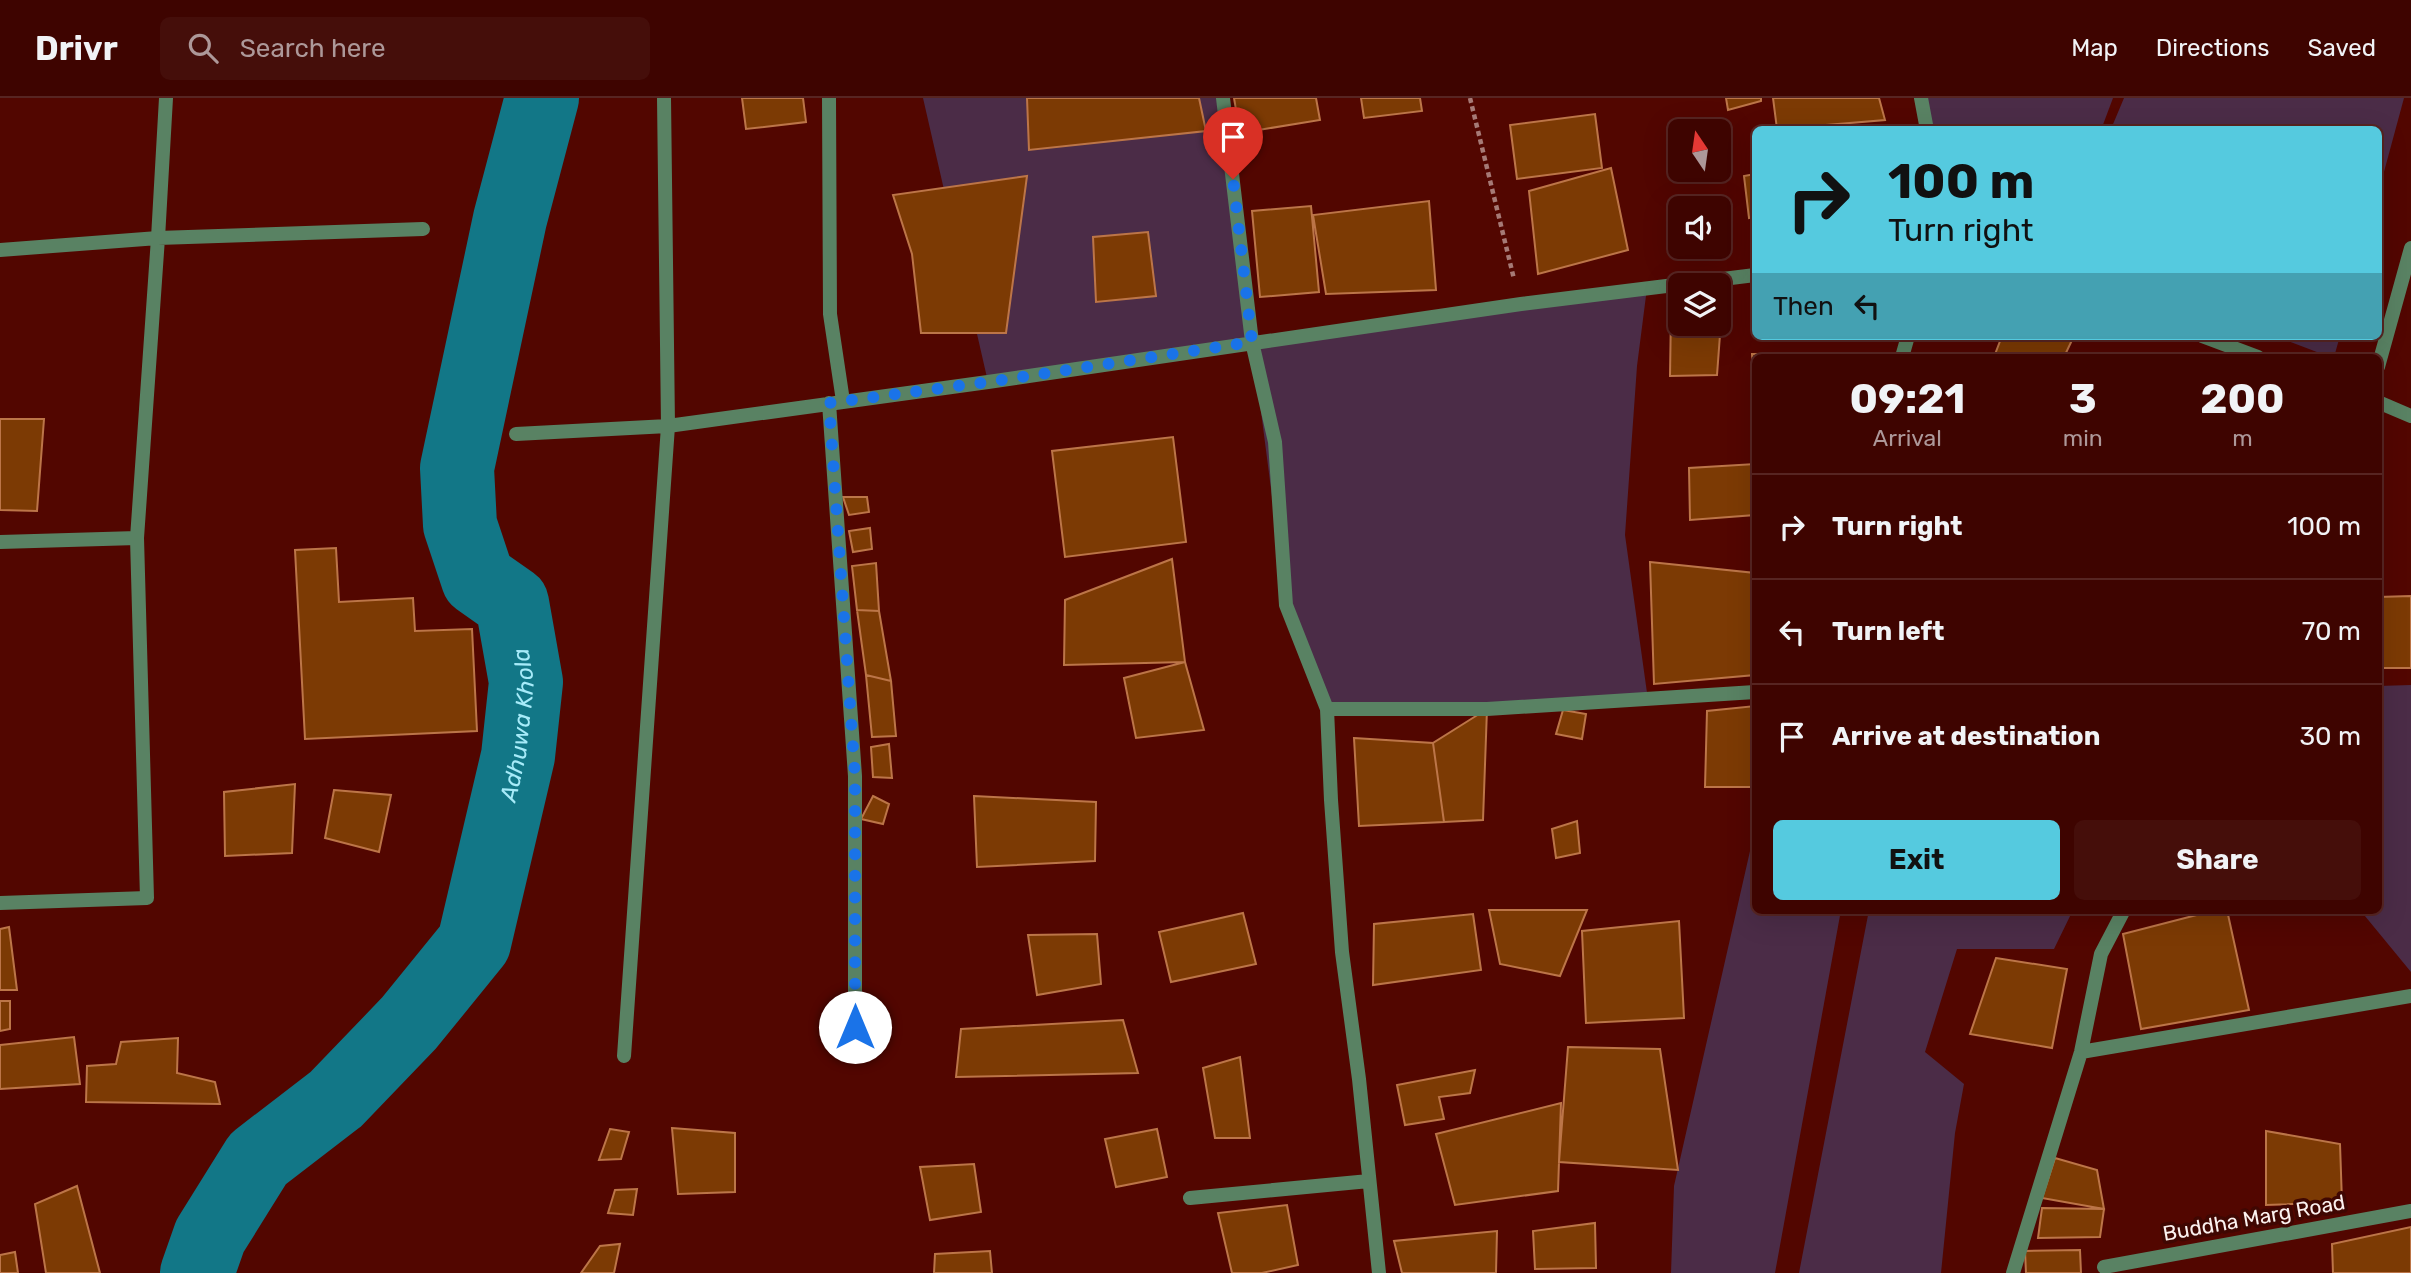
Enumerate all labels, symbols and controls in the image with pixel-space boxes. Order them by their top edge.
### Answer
search box [160,17,650,80]
text: Drivr [35,29,118,68]
icon: search [184,29,222,67]
text: Search here [240,33,386,64]
text: Map [2071,34,2118,62]
text: Directions [2156,34,2269,62]
text: Saved [2307,34,2376,62]
pin [1203,107,1263,179]
icon: arrive [1214,118,1252,156]
north arrow [1668,119,1731,182]
map controls [1668,119,1731,336]
text: 100 m [1888,152,2034,210]
icon: right [1773,154,1864,245]
button: sound [1668,196,1731,259]
text: Turn right [1888,211,2033,249]
button: layers [1668,273,1731,336]
icon: left [1848,287,1886,325]
text: Then [1773,291,1834,322]
text: 09:21 [1849,374,1965,424]
text: 3 [2069,374,2097,424]
text: 200 [2200,374,2285,424]
text: Arrival [1873,424,1942,452]
text: min [2063,424,2103,452]
text: m [2232,424,2253,452]
icon: right [1773,508,1811,546]
text: Turn right [1832,511,1962,542]
text: 100 m [2287,511,2361,542]
icon: left [1773,613,1811,651]
text: Turn left [1832,616,1944,647]
text: 70 m [2302,616,2361,647]
water label: Adhuwa Khola [494,646,540,805]
icon: arrive [1773,718,1811,756]
text: Arrive at destination [1832,721,2100,752]
text: 30 m [2299,721,2361,752]
button: Exit [1773,820,2060,900]
button: Share [2074,820,2361,900]
position arrow [818,990,892,1064]
street label: Buddha Marg Road [2161,1189,2347,1246]

